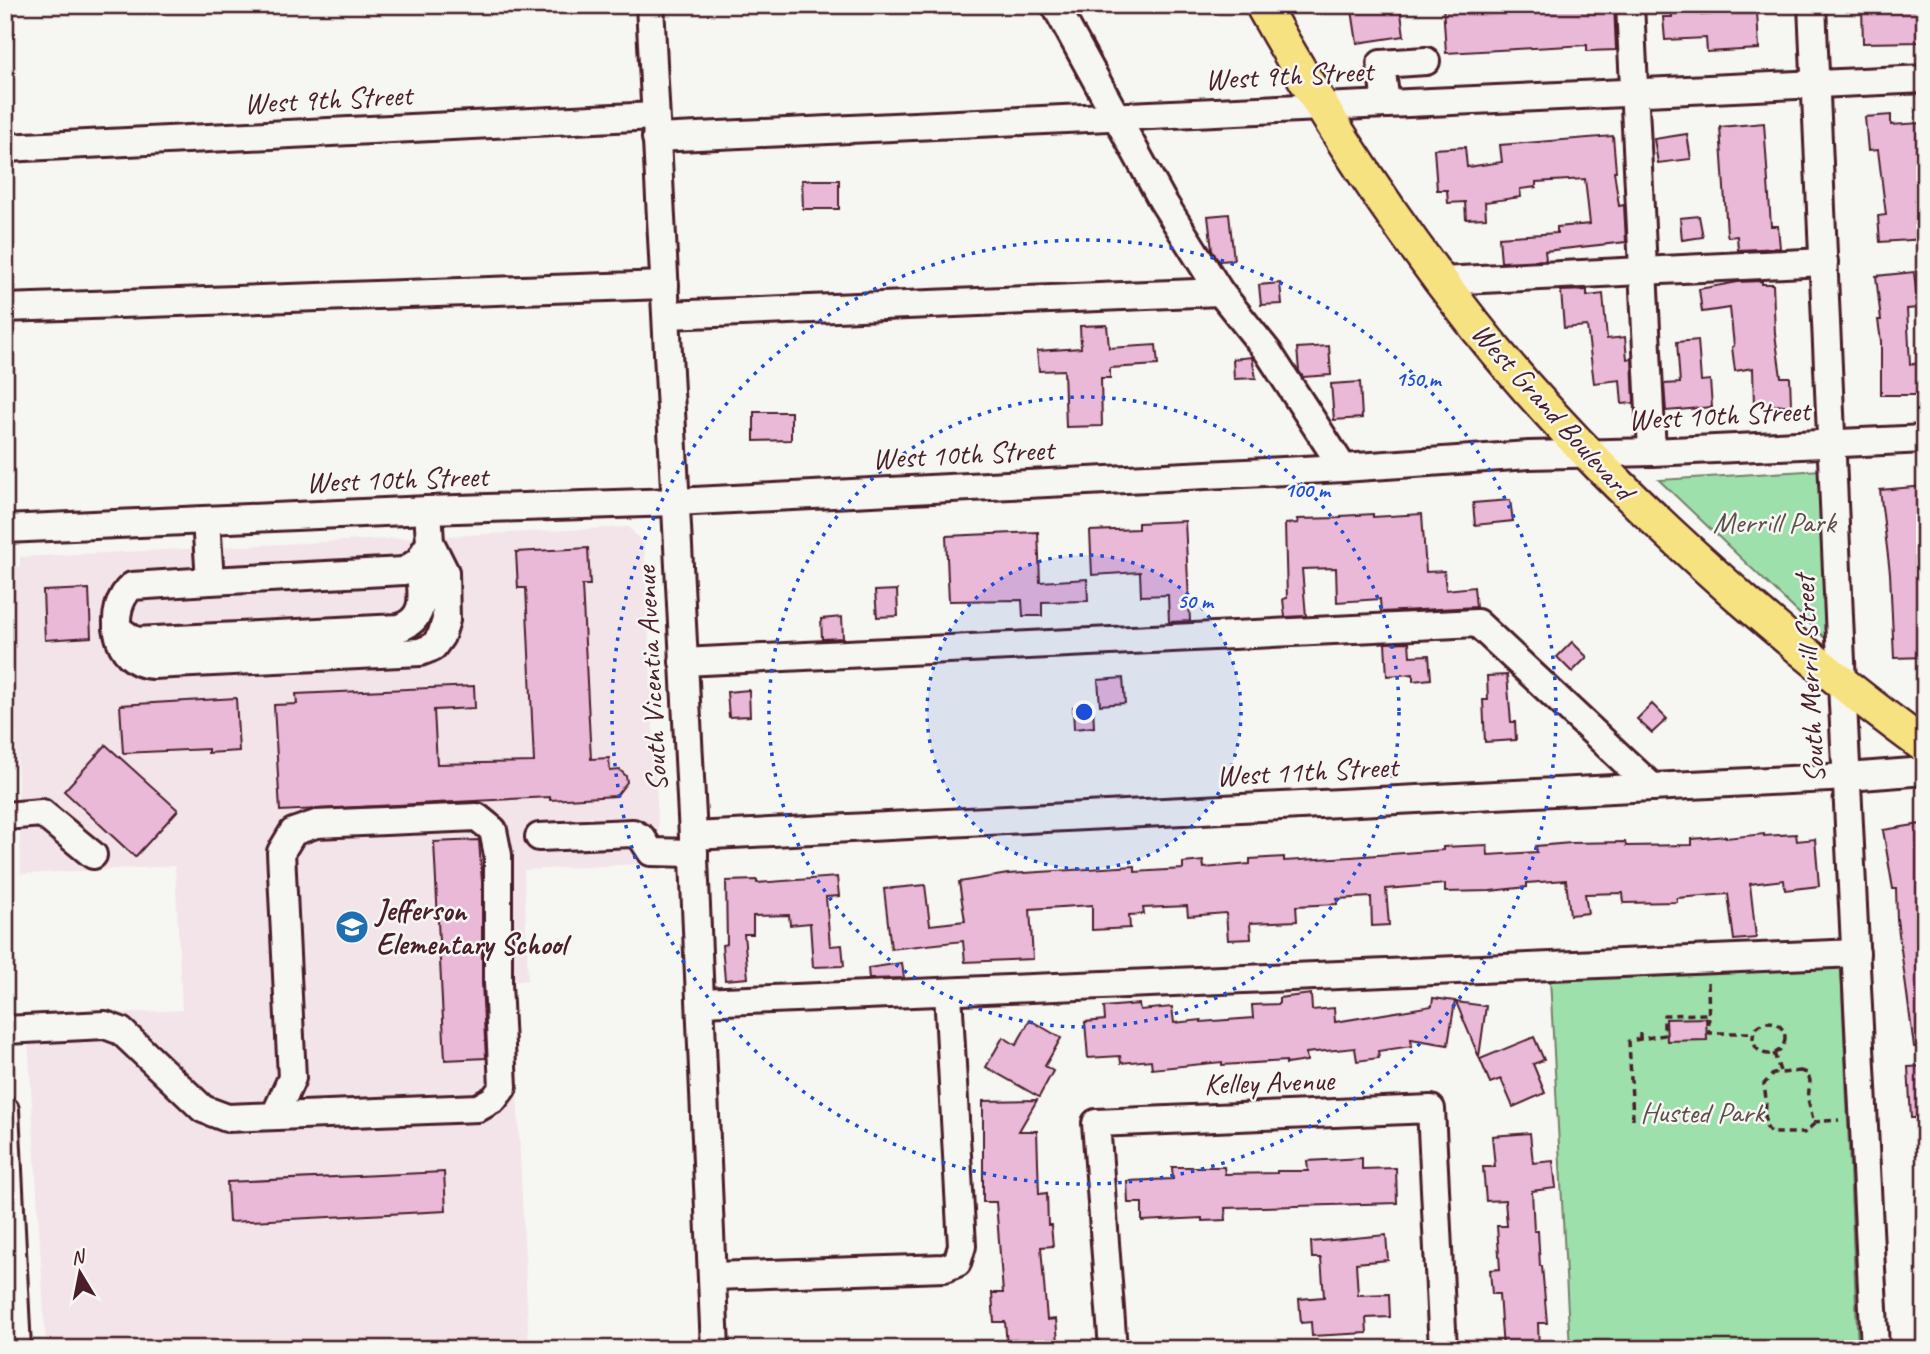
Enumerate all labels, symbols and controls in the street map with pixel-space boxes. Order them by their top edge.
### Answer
street label: West 9th Street [1204,51,1377,98]
street label: West 9th Street [243,75,416,122]
street label: West Grand Boulevard [1463,314,1646,511]
text: 150 m [1395,366,1443,392]
street label: West 10th Street [1627,391,1814,439]
street label: West 10th Street [871,430,1058,478]
street label: West 10th Street [306,457,491,501]
text: 100 m [1284,477,1332,503]
park label: Merrill Park [1713,503,1837,541]
street label: South Vicentia Avenue [626,563,676,793]
street label: South Merrill Street [1784,570,1833,784]
text: 50 m [1177,588,1215,614]
centre of rings [1072,700,1096,724]
street label: West 11th Street [1215,747,1402,795]
place label: Jefferson Elementary School [374,891,572,963]
school or university icon: Jefferson Elementary School [333,908,371,946]
street label: Kelley Avenue [1203,1061,1337,1103]
park label: Husted Park [1640,1093,1766,1131]
north arrow [46,1238,116,1308]
text: N [69,1244,88,1270]

